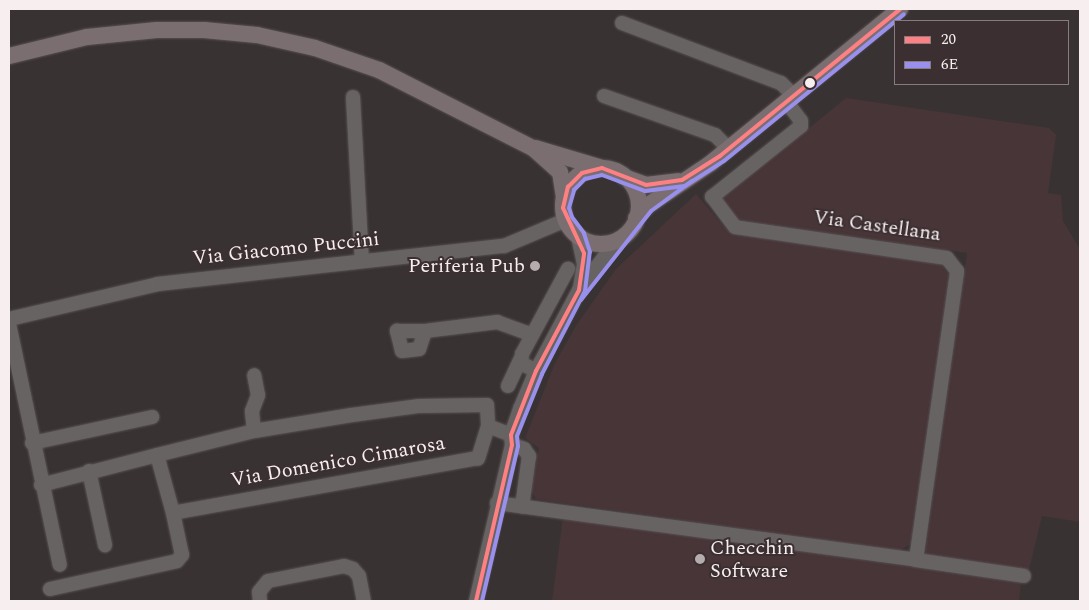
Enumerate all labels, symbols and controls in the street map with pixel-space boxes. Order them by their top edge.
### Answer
legend [894,20,1069,85]
text: 20 [941,28,956,51]
text: 6E [941,53,958,76]
unlabelled marker [805,78,815,88]
street label: Via Castellana [812,205,942,247]
street label: Via Giacomo Puccini [191,227,381,271]
place label: Periferia Pub [408,254,525,278]
marker: Periferia Pub [529,260,541,272]
street label: Via Domenico Cimarosa [229,431,447,493]
place label: Checchin Software [710,536,794,583]
marker: Checchin Software [694,553,706,565]

